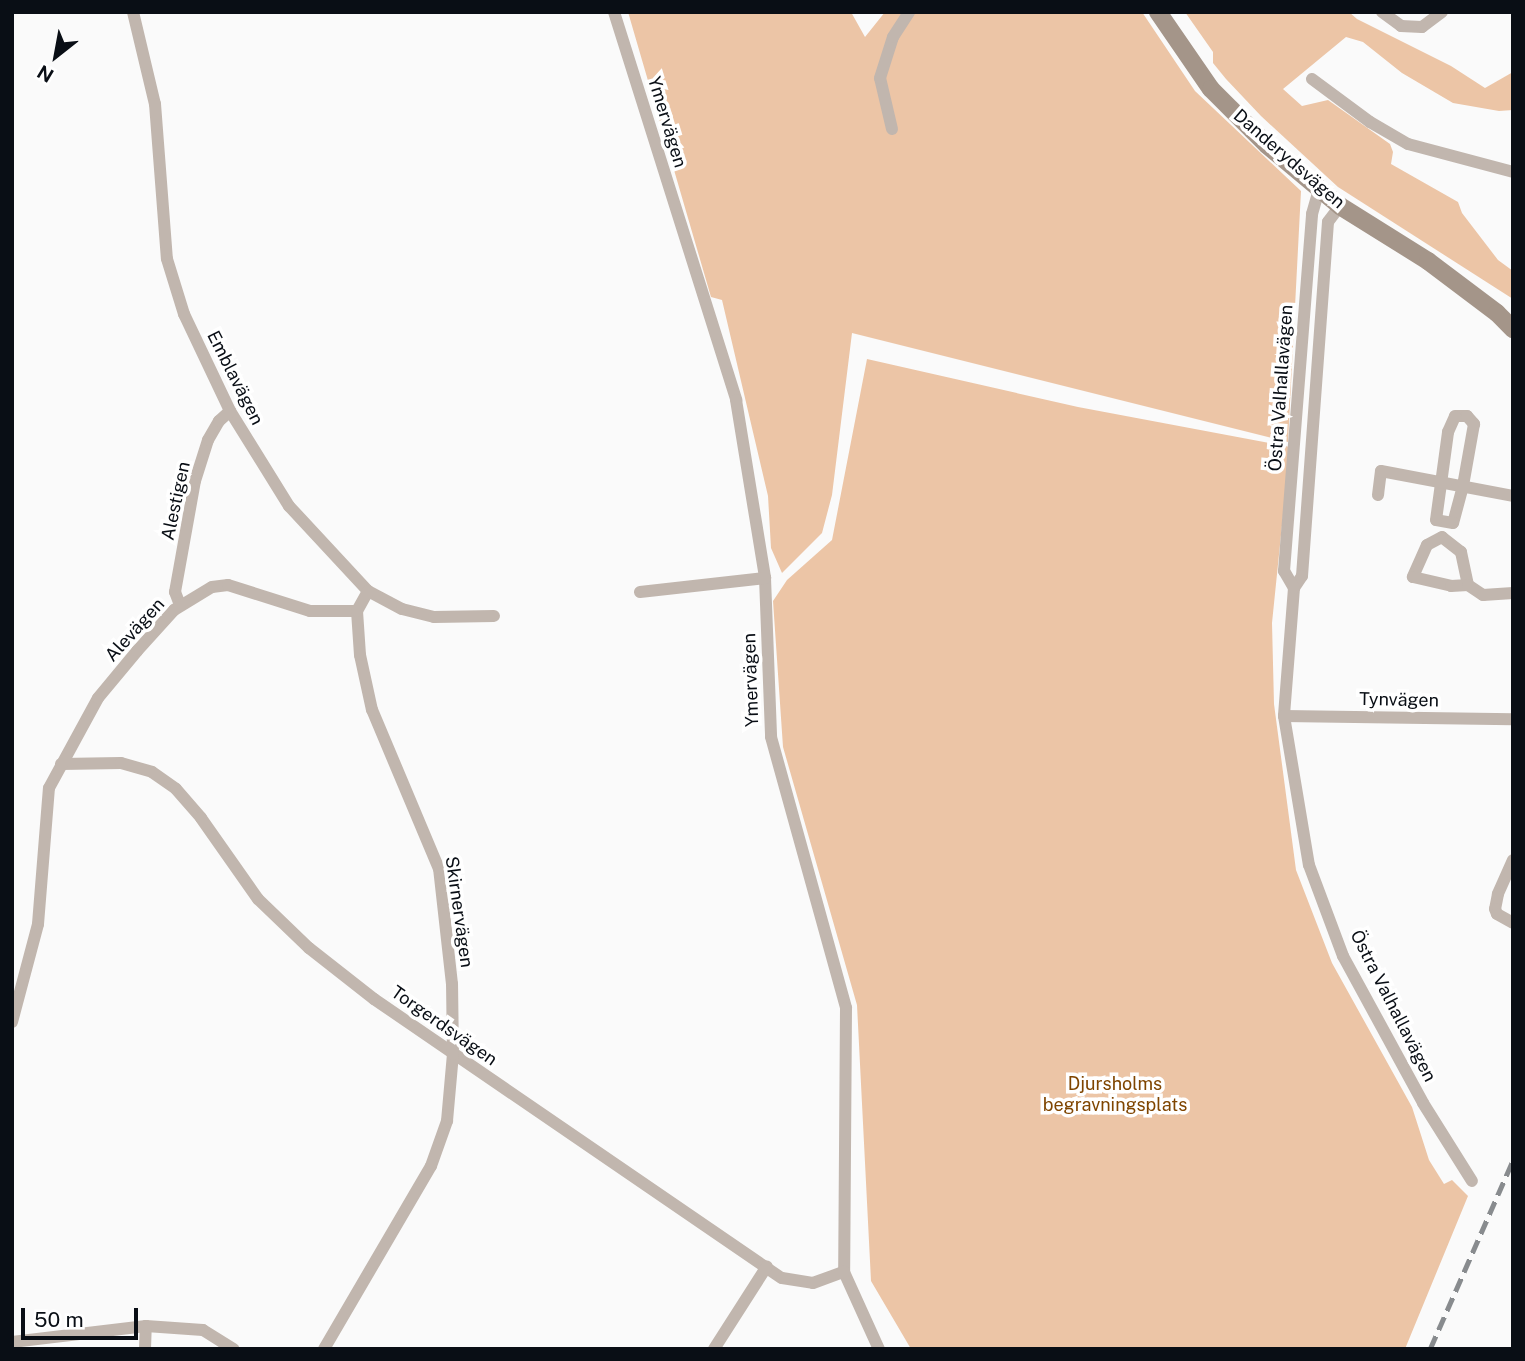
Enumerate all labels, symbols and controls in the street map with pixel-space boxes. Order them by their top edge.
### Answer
north arrow [21,21,91,91]
text: N [33,61,57,87]
street label: Ymervägen [643,74,691,170]
street label: Danderydsvägen [1229,105,1349,213]
street label: Östra Valhallavägen [1264,304,1298,472]
street label: Emblavägen [202,327,268,429]
street label: Alestigen [157,460,195,542]
street label: Alevägen [101,594,169,666]
street label: Ymervägen [739,633,763,727]
street label: Tynvägen [1359,689,1439,711]
street label: Skirnervägen [441,855,477,969]
street label: Östra Valhallavägen [1345,926,1441,1086]
street label: Torgerdsvägen [387,981,501,1071]
park label: Djursholms begravningsplats [1043,1074,1187,1116]
scale bar [24,1294,142,1338]
text: 50 m [34,1307,84,1332]

